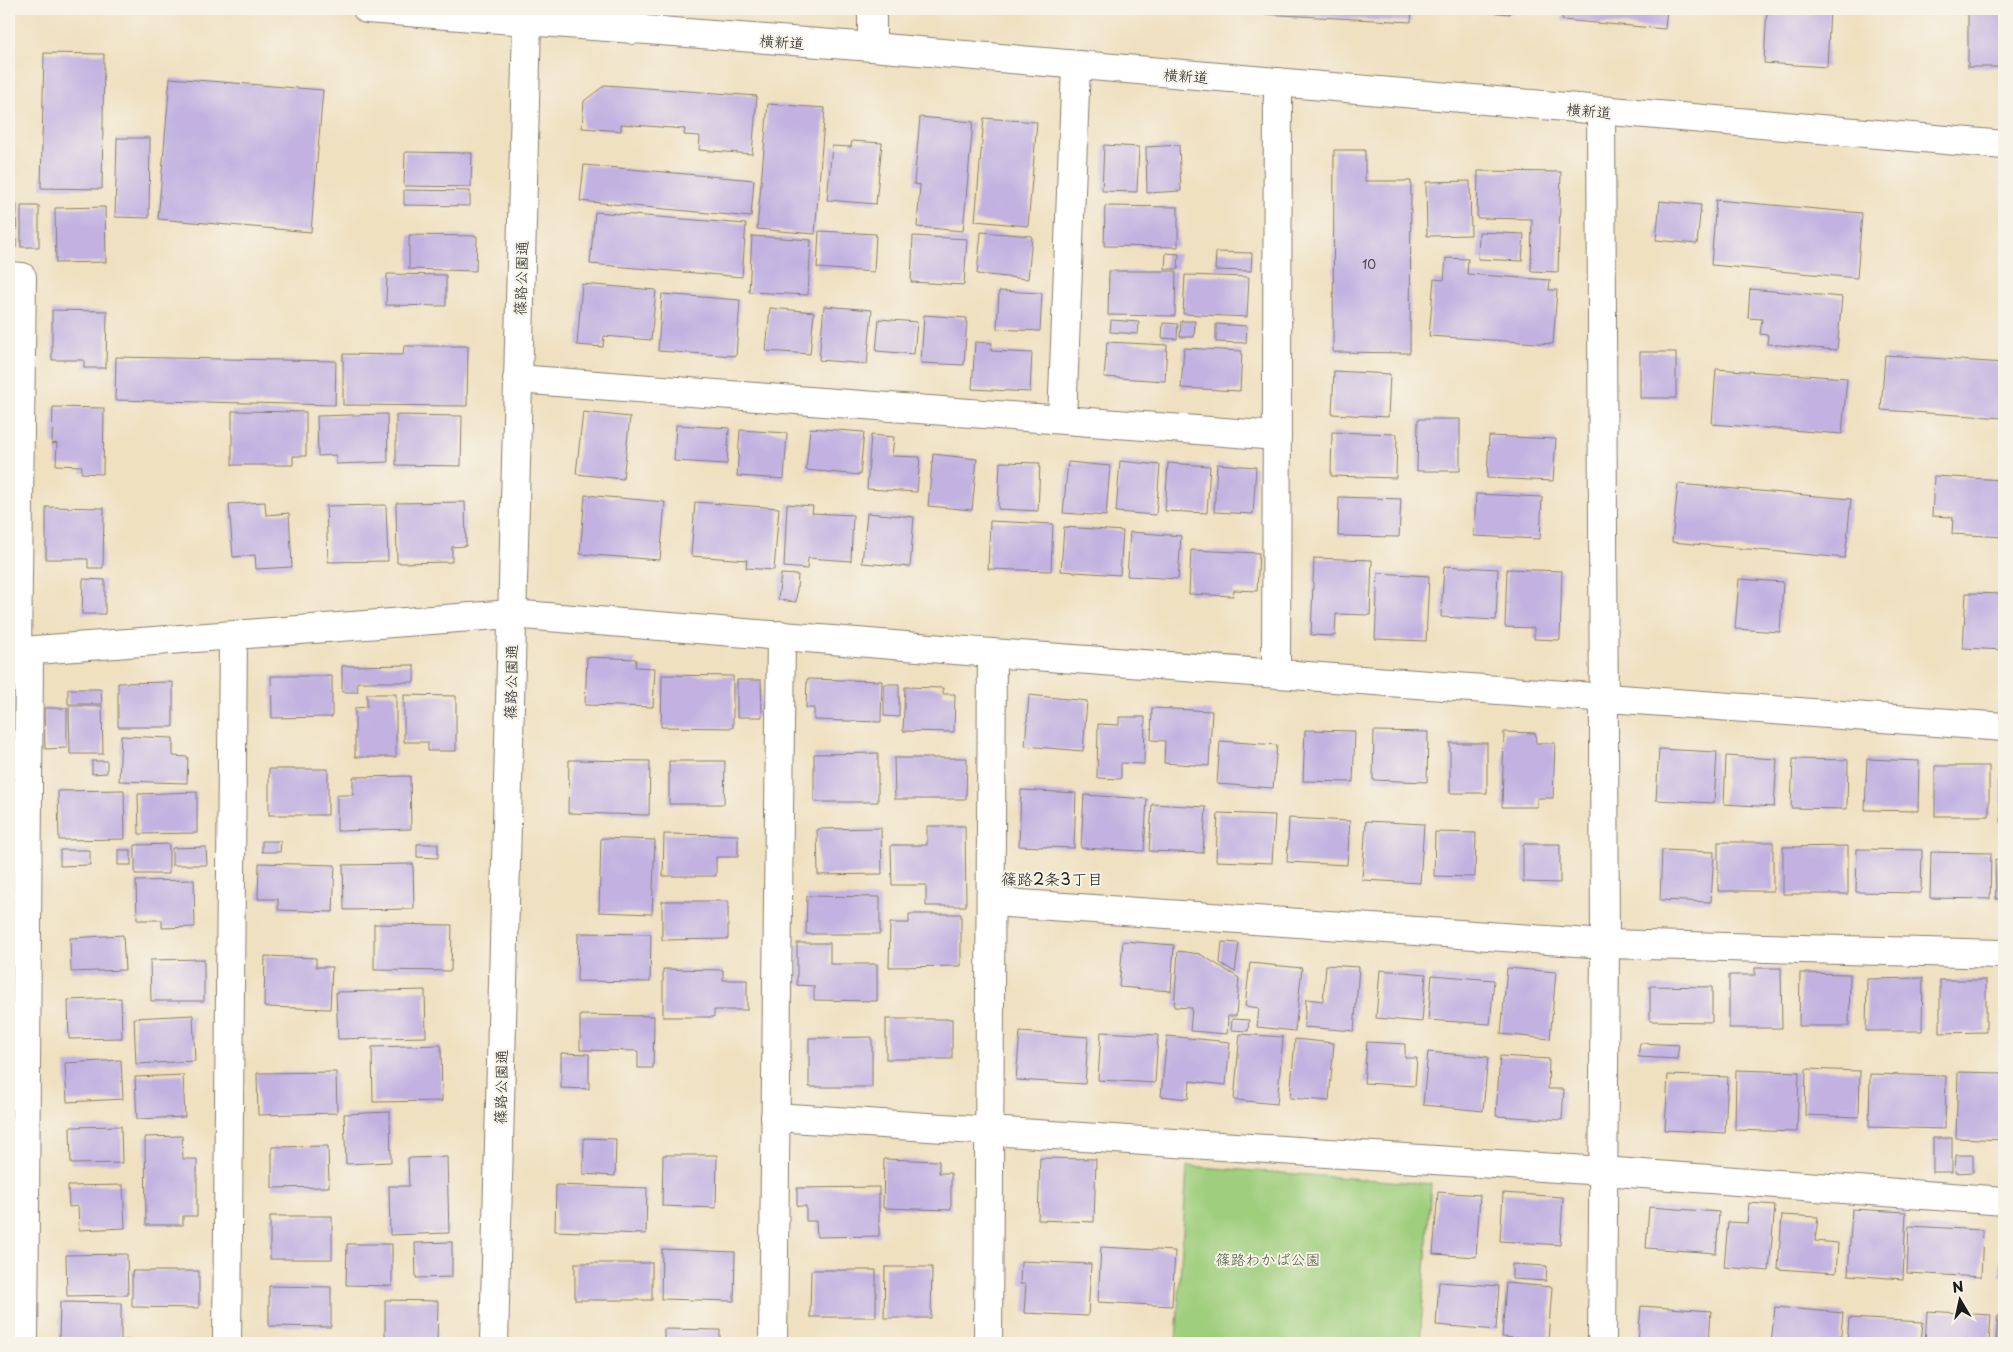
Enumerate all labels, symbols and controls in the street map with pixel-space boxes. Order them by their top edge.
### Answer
street label: 横新道 [759,28,805,54]
street label: 横新道 [1163,62,1209,88]
street label: 横新道 [1566,97,1612,123]
street label: 篠路公園通 [507,240,533,316]
house number: 10 [1362,255,1376,273]
street label: 篠路公園通 [498,644,522,720]
district label: 篠路2条3丁目 [1001,866,1103,890]
street label: 篠路公園通 [488,1049,512,1125]
park label: 篠路わかば公園 [1215,1247,1321,1270]
north arrow [1936,1274,1986,1324]
text: N [1951,1275,1965,1298]

